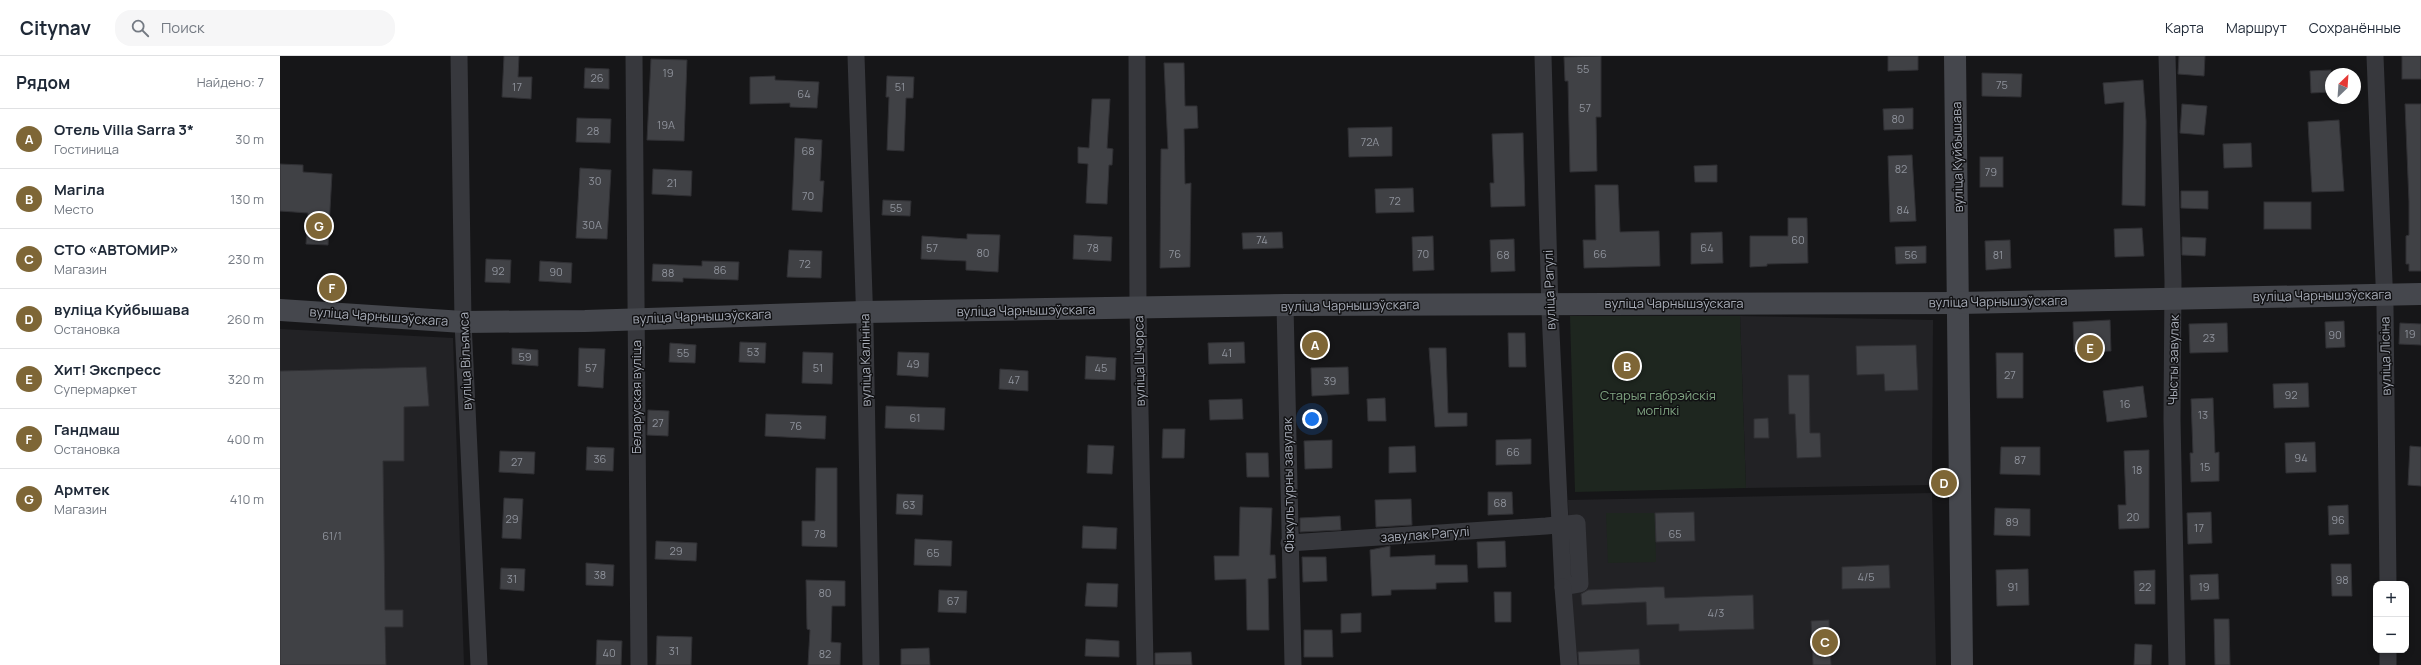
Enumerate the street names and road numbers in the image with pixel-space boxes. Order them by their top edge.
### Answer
street label: вуліца Куйбышава [1947,101,1967,213]
street label: вуліца Рагулі [1539,250,1559,330]
street label: вуліца Чарнышэўскага [2252,285,2392,305]
street label: вуліца Чарнышэўскага [1928,291,2068,311]
street label: вуліца Чарнышэўскага [1605,294,1743,312]
street label: вуліца Чарнышэўскага [1280,295,1420,315]
street label: вуліца Чарнышэўскага [956,300,1096,320]
street label: вуліца Чарнышэўскага [309,302,449,330]
street label: вуліца Чарнышэўскага [632,305,772,327]
street label: вуліца Вільямса [454,312,476,410]
street label: вуліца Калініна [855,313,875,407]
street label: Чысты завулак [2163,314,2183,405]
street label: вуліца Шчорса [1129,316,1149,406]
street label: вуліца Лісіна [2375,316,2395,396]
street label: Беларуская вуліца [627,340,645,454]
street label: Фізкультурны завулак [1278,417,1298,553]
street label: завулак Рагулі [1380,522,1470,546]

